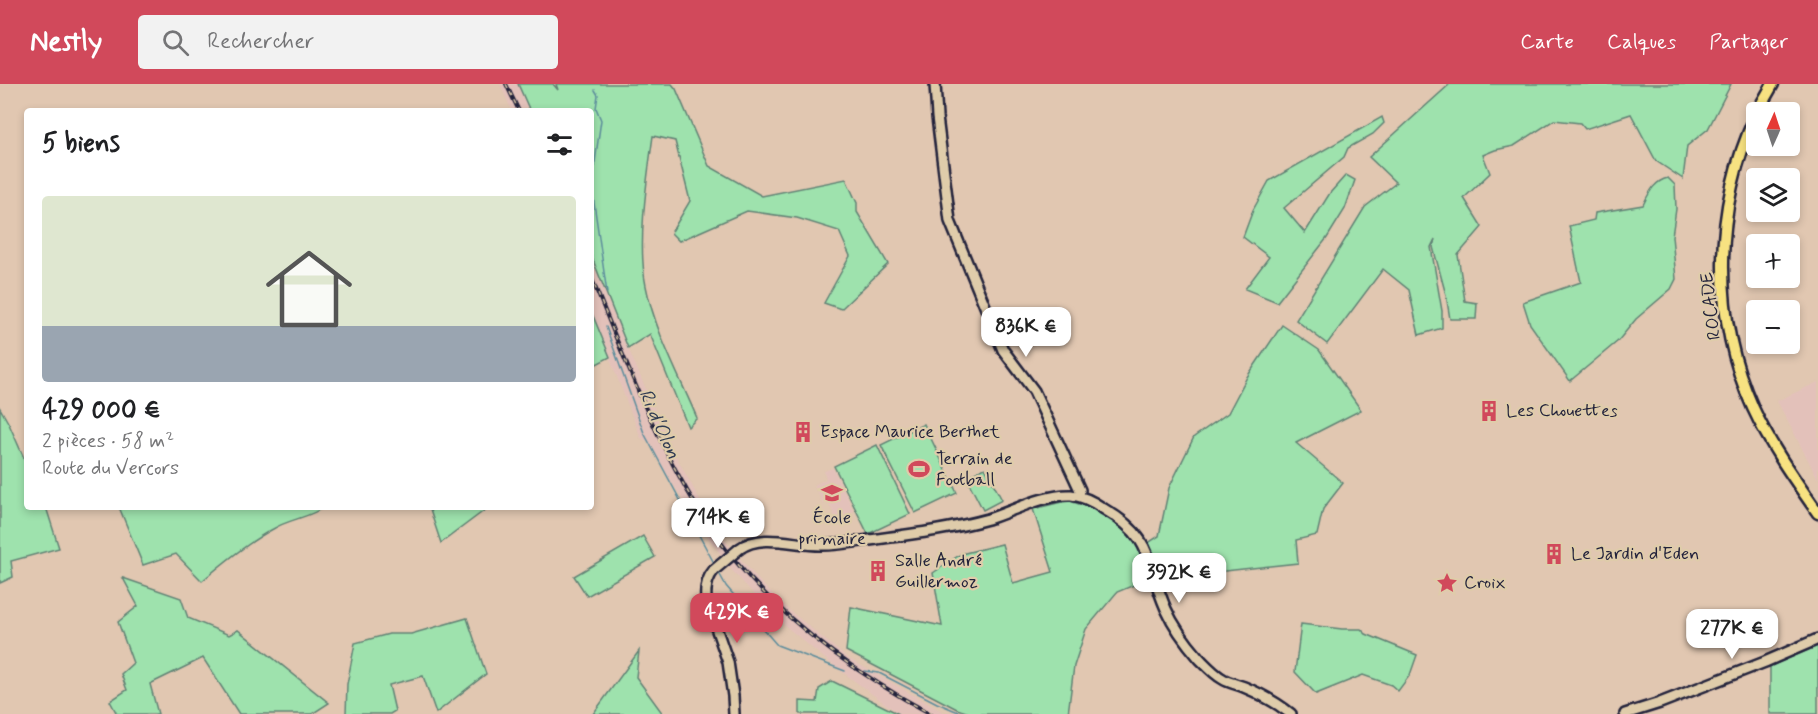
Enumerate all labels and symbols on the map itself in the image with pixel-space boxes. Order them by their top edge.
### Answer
north arrow [1746,102,1800,156]
street label: ROCADE [1695,271,1727,341]
pin: 836K € [977,307,1075,358]
water label: Ri d'Olon [632,385,686,463]
building icon: Les Chouettes [1477,399,1501,423]
place label: Les Chouettes [1506,399,1618,423]
building icon: Espace Maurice Berthet [791,420,815,444]
place label: Espace Maurice Berthet [820,420,1000,444]
place label: Terrain de Football [936,447,1013,492]
sports icon: Terrain de Football [907,457,931,481]
school or university icon: École primaire [820,481,844,505]
pin: 714K € [669,498,767,549]
place label: École primaire [798,506,866,551]
building icon: Le Jardin d'Eden [1542,542,1566,566]
place label: Le Jardin d'Eden [1571,542,1699,566]
place label: Salle André Guillermoz [895,549,982,594]
pin: 392K € [1130,553,1228,604]
building icon: Salle André Guillermoz [866,559,890,583]
place icon: Croix [1435,571,1459,595]
place label: Croix [1464,571,1506,595]
pin: 429K € [688,593,786,644]
pin: 277K € [1683,609,1781,660]

